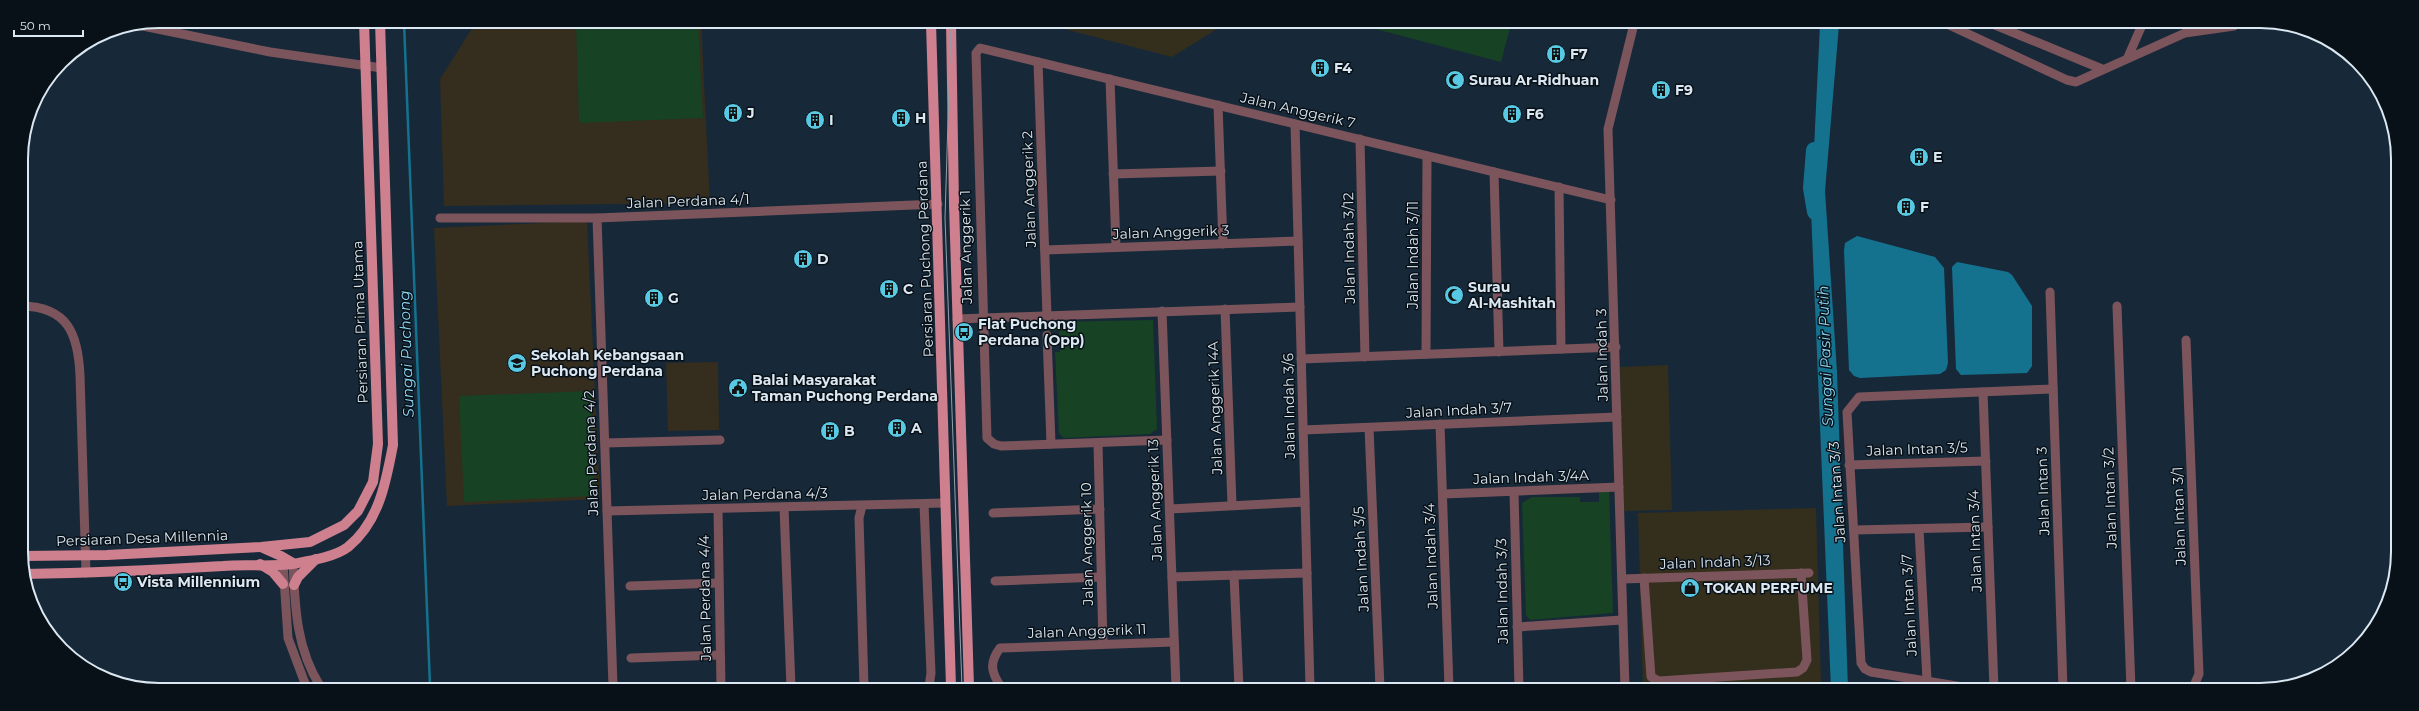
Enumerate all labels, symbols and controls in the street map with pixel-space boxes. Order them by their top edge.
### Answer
scale bar [14,12,83,38]
text: 50 m [20,18,51,33]
building icon: F7 [1545,43,1567,65]
place label: F7 [1570,45,1588,63]
building icon: F4 [1309,57,1331,79]
place label: F4 [1334,59,1352,77]
mosque icon: Surau Ar-Ridhuan [1444,69,1466,91]
place label: Surau Ar-Ridhuan [1469,71,1599,89]
building icon: F9 [1650,79,1672,101]
place label: F9 [1675,81,1693,99]
street label: Jalan Anggerik 7 [1238,88,1357,132]
building icon: J [722,102,744,124]
building icon: F6 [1501,103,1523,125]
place label: J [746,104,755,122]
place label: F6 [1526,105,1544,123]
building icon: H [890,107,912,129]
building icon: I [804,109,826,131]
place label: H [915,109,926,127]
place label: I [829,111,834,129]
street label: Jalan Anggerik 2 [1018,130,1040,249]
building icon: E [1908,146,1930,168]
place label: E [1933,148,1942,166]
street label: Persiaran Puchong Perdana [913,160,937,358]
street label: Jalan Perdana 4/1 [625,190,750,212]
street label: Jalan Anggerik 1 [956,190,976,305]
street label: Jalan Indah 3/12 [1339,192,1359,305]
building icon: F [1895,196,1917,218]
place label: F [1920,198,1929,216]
street label: Jalan Indah 3/11 [1404,201,1422,310]
street label: Jalan Anggerik 3 [1111,221,1230,243]
street label: Persiaran Prima Utama [348,240,372,404]
building icon: D [792,248,814,270]
place label: D [817,250,829,268]
building icon: C [878,278,900,300]
place label: Surau Al-Mashitah [1467,278,1556,312]
place label: C [903,280,913,298]
mosque icon: Surau Al-Mashitah [1443,284,1465,306]
water label: Sungai Pasir Putih [1813,285,1837,427]
building icon: G [643,287,665,309]
place label: G [668,289,679,307]
water label: Sungai Puchong [394,290,418,418]
street label: Jalan Indah 3 [1592,308,1612,403]
place label: Flat Puchong Perdana (Opp) [978,315,1085,349]
bus stop icon: Flat Puchong Perdana (Opp) [953,321,975,343]
street label: Jalan Anggerik 14A [1204,340,1226,476]
place label: Sekolah Kebangsaan Puchong Perdana [531,346,684,380]
school or university icon: Sekolah Kebangsaan Puchong Perdana [506,352,528,374]
street label: Jalan Indah 3/6 [1279,352,1299,460]
place label: Balai Masyarakat Taman Puchong Perdana [752,371,938,405]
public building icon: Balai Masyarakat Taman Puchong Perdana [727,377,749,399]
street label: Jalan Perdana 4/2 [580,390,602,517]
street label: Jalan Indah 3/7 [1405,398,1512,422]
building icon: A [886,417,908,439]
place label: A [910,419,922,437]
building icon: B [819,420,841,442]
place label: B [844,422,855,440]
street label: Jalan Intan 3/5 [1865,438,1968,460]
street label: Jalan Anggerik 13 [1144,439,1166,562]
street label: Jalan Intan 3/3 [1824,441,1850,544]
street label: Jalan Intan 3 [2032,446,2054,537]
street label: Jalan Intan 3/2 [2099,447,2121,550]
street label: Jalan Indah 3/4A [1472,466,1590,488]
street label: Jalan Intan 3/1 [2168,466,2190,567]
street label: Jalan Anggerik 10 [1077,482,1097,607]
street label: Jalan Perdana 4/3 [701,484,828,504]
street label: Jalan Intan 3/4 [1964,489,1986,593]
street label: Jalan Indah 3/4 [1420,502,1442,610]
street label: Jalan Indah 3/5 [1349,506,1373,613]
street label: Persiaran Desa Millennia [56,526,228,550]
street label: Jalan Perdana 4/4 [695,534,715,662]
street label: Jalan Indah 3/3 [1492,538,1512,645]
street label: Jalan Indah 3/13 [1658,551,1771,573]
street label: Jalan Intan 3/7 [1897,554,1921,657]
bus stop icon: Vista Millennium [112,571,134,593]
place label: Vista Millennium [136,573,260,591]
shop icon: TOKAN PERFUME [1679,577,1701,599]
place label: TOKAN PERFUME [1704,579,1833,597]
street label: Jalan Anggerik 11 [1026,620,1147,642]

